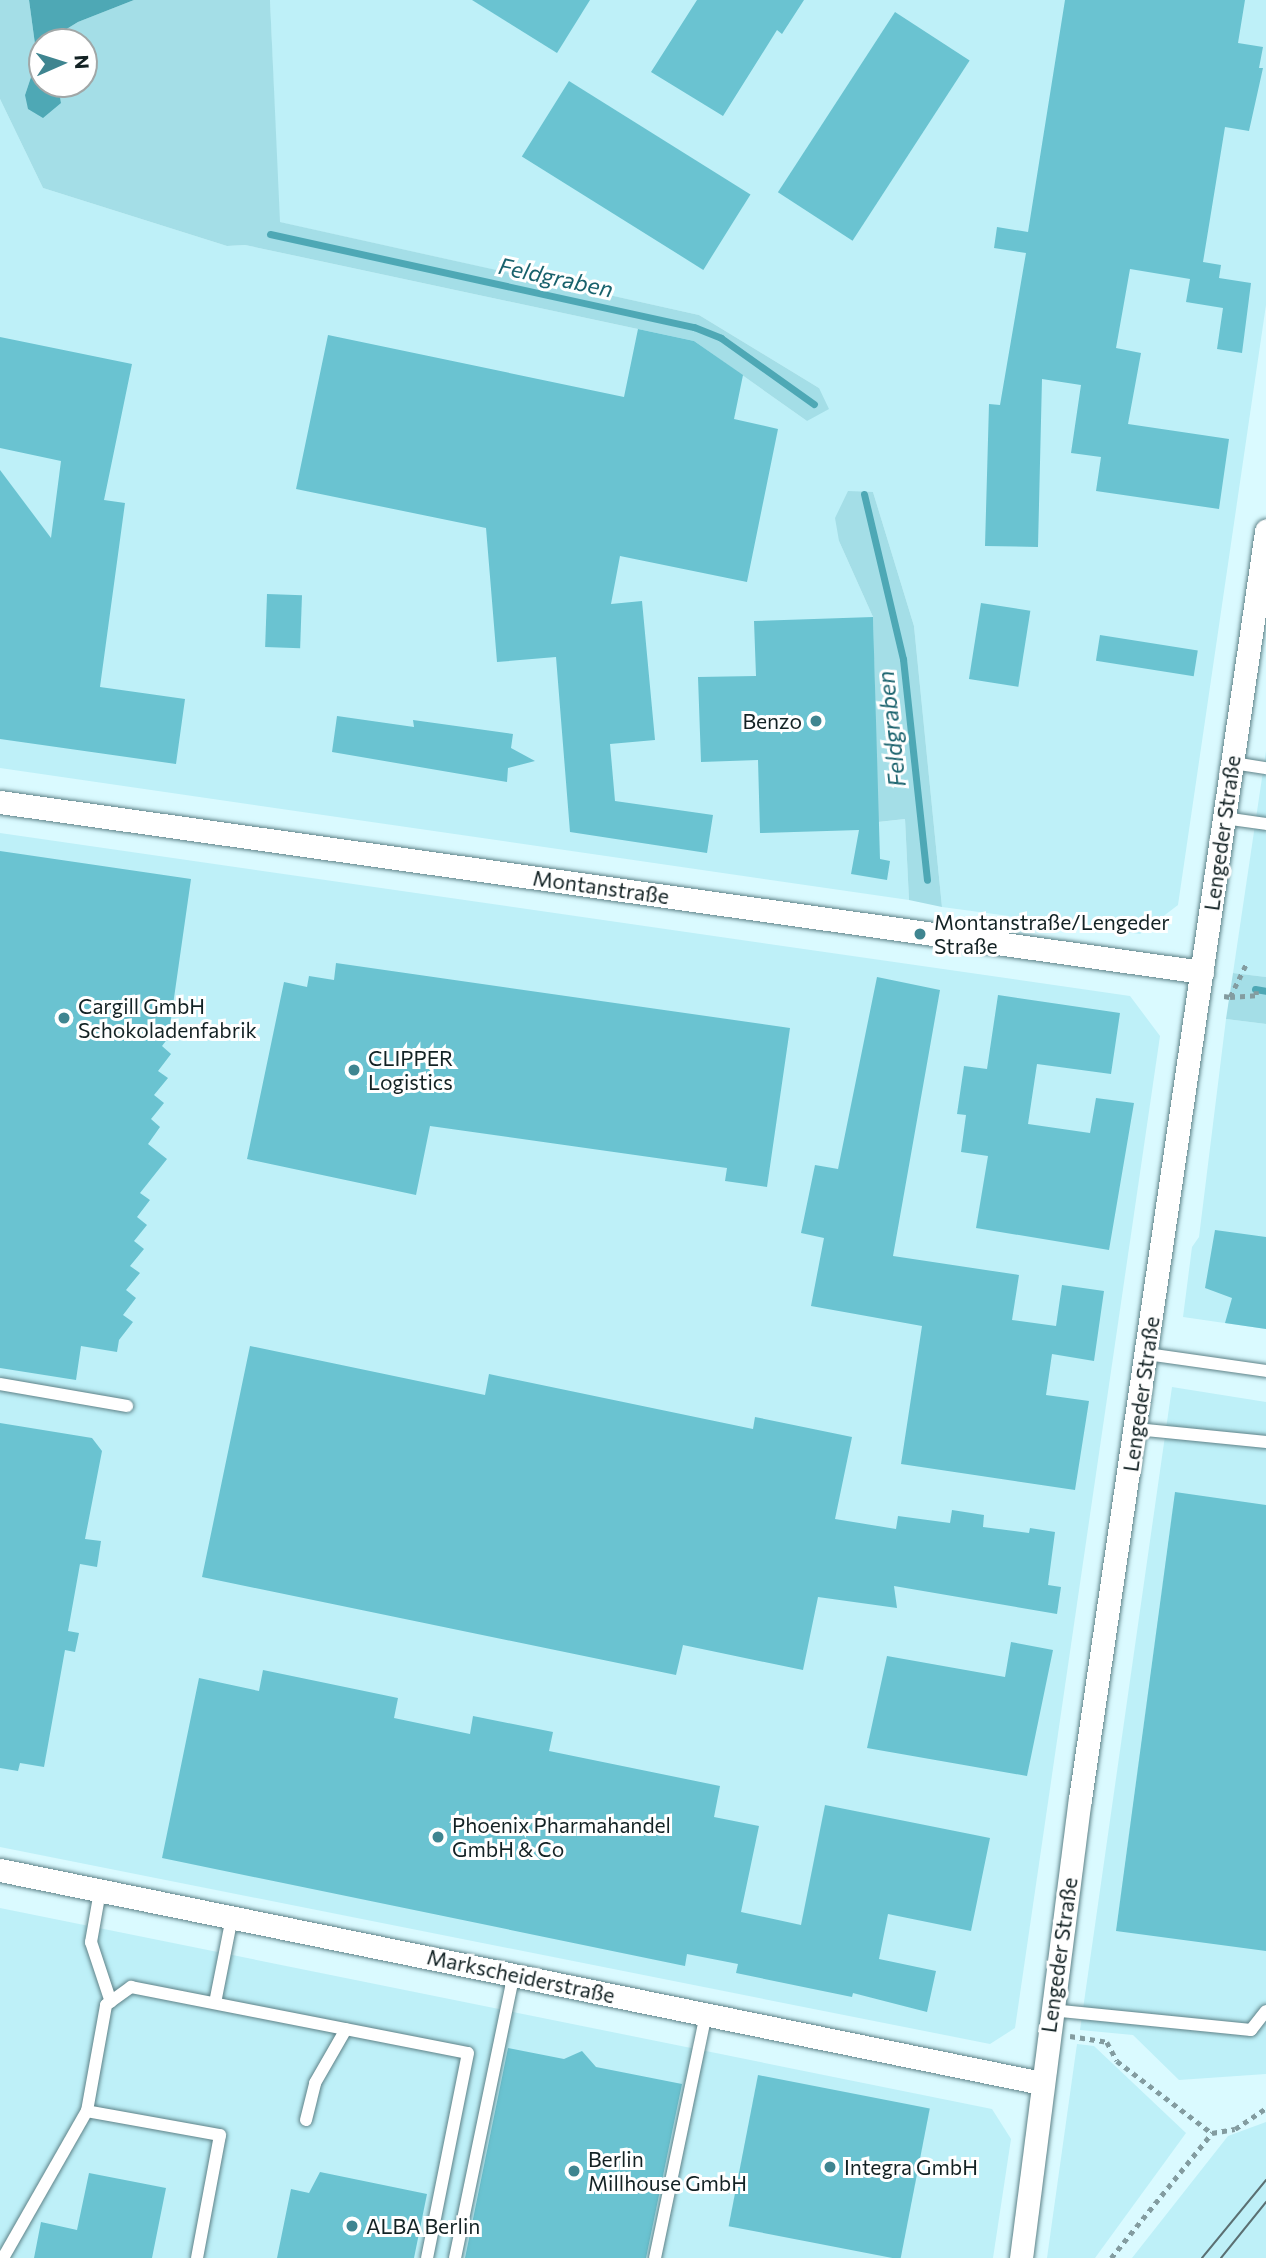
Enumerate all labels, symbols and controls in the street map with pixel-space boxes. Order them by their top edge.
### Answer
north arrow [28,28,98,98]
text: N [71,54,94,70]
water label: Feldgraben [496,251,616,303]
water label: Feldgraben [871,670,911,788]
place label: Benzo [742,708,802,734]
marker: Benzo [808,713,824,729]
street label: Lengeder Straße [1199,754,1245,912]
street label: Montanstraße [531,865,671,909]
place label: Montanstraße/Lengeder Straße [934,909,1170,959]
marker: Montanstraße/Lengeder Straße [912,926,928,942]
place label: Cargill GmbH Schokoladenfabrik [78,993,257,1043]
marker: Cargill GmbH Schokoladenfabrik [56,1010,72,1026]
place label: CLIPPER Logistics [368,1045,453,1095]
marker: CLIPPER Logistics [346,1062,362,1078]
street label: Lengeder Straße [1118,1315,1164,1473]
place label: Phoenix Pharmahandel GmbH & Co [452,1812,671,1862]
marker: Phoenix Pharmahandel GmbH & Co [430,1829,446,1845]
street label: Lengeder Straße [1036,1876,1082,2034]
street label: Markscheiderstraße [425,1944,617,2008]
place label: Berlin Millhouse GmbH [588,2146,747,2196]
place label: Integra GmbH [844,2154,978,2180]
marker: Integra GmbH [822,2159,838,2175]
marker: Berlin Millhouse GmbH [566,2163,582,2179]
place label: ALBA Berlin [366,2213,480,2239]
marker: ALBA Berlin [344,2218,360,2234]

